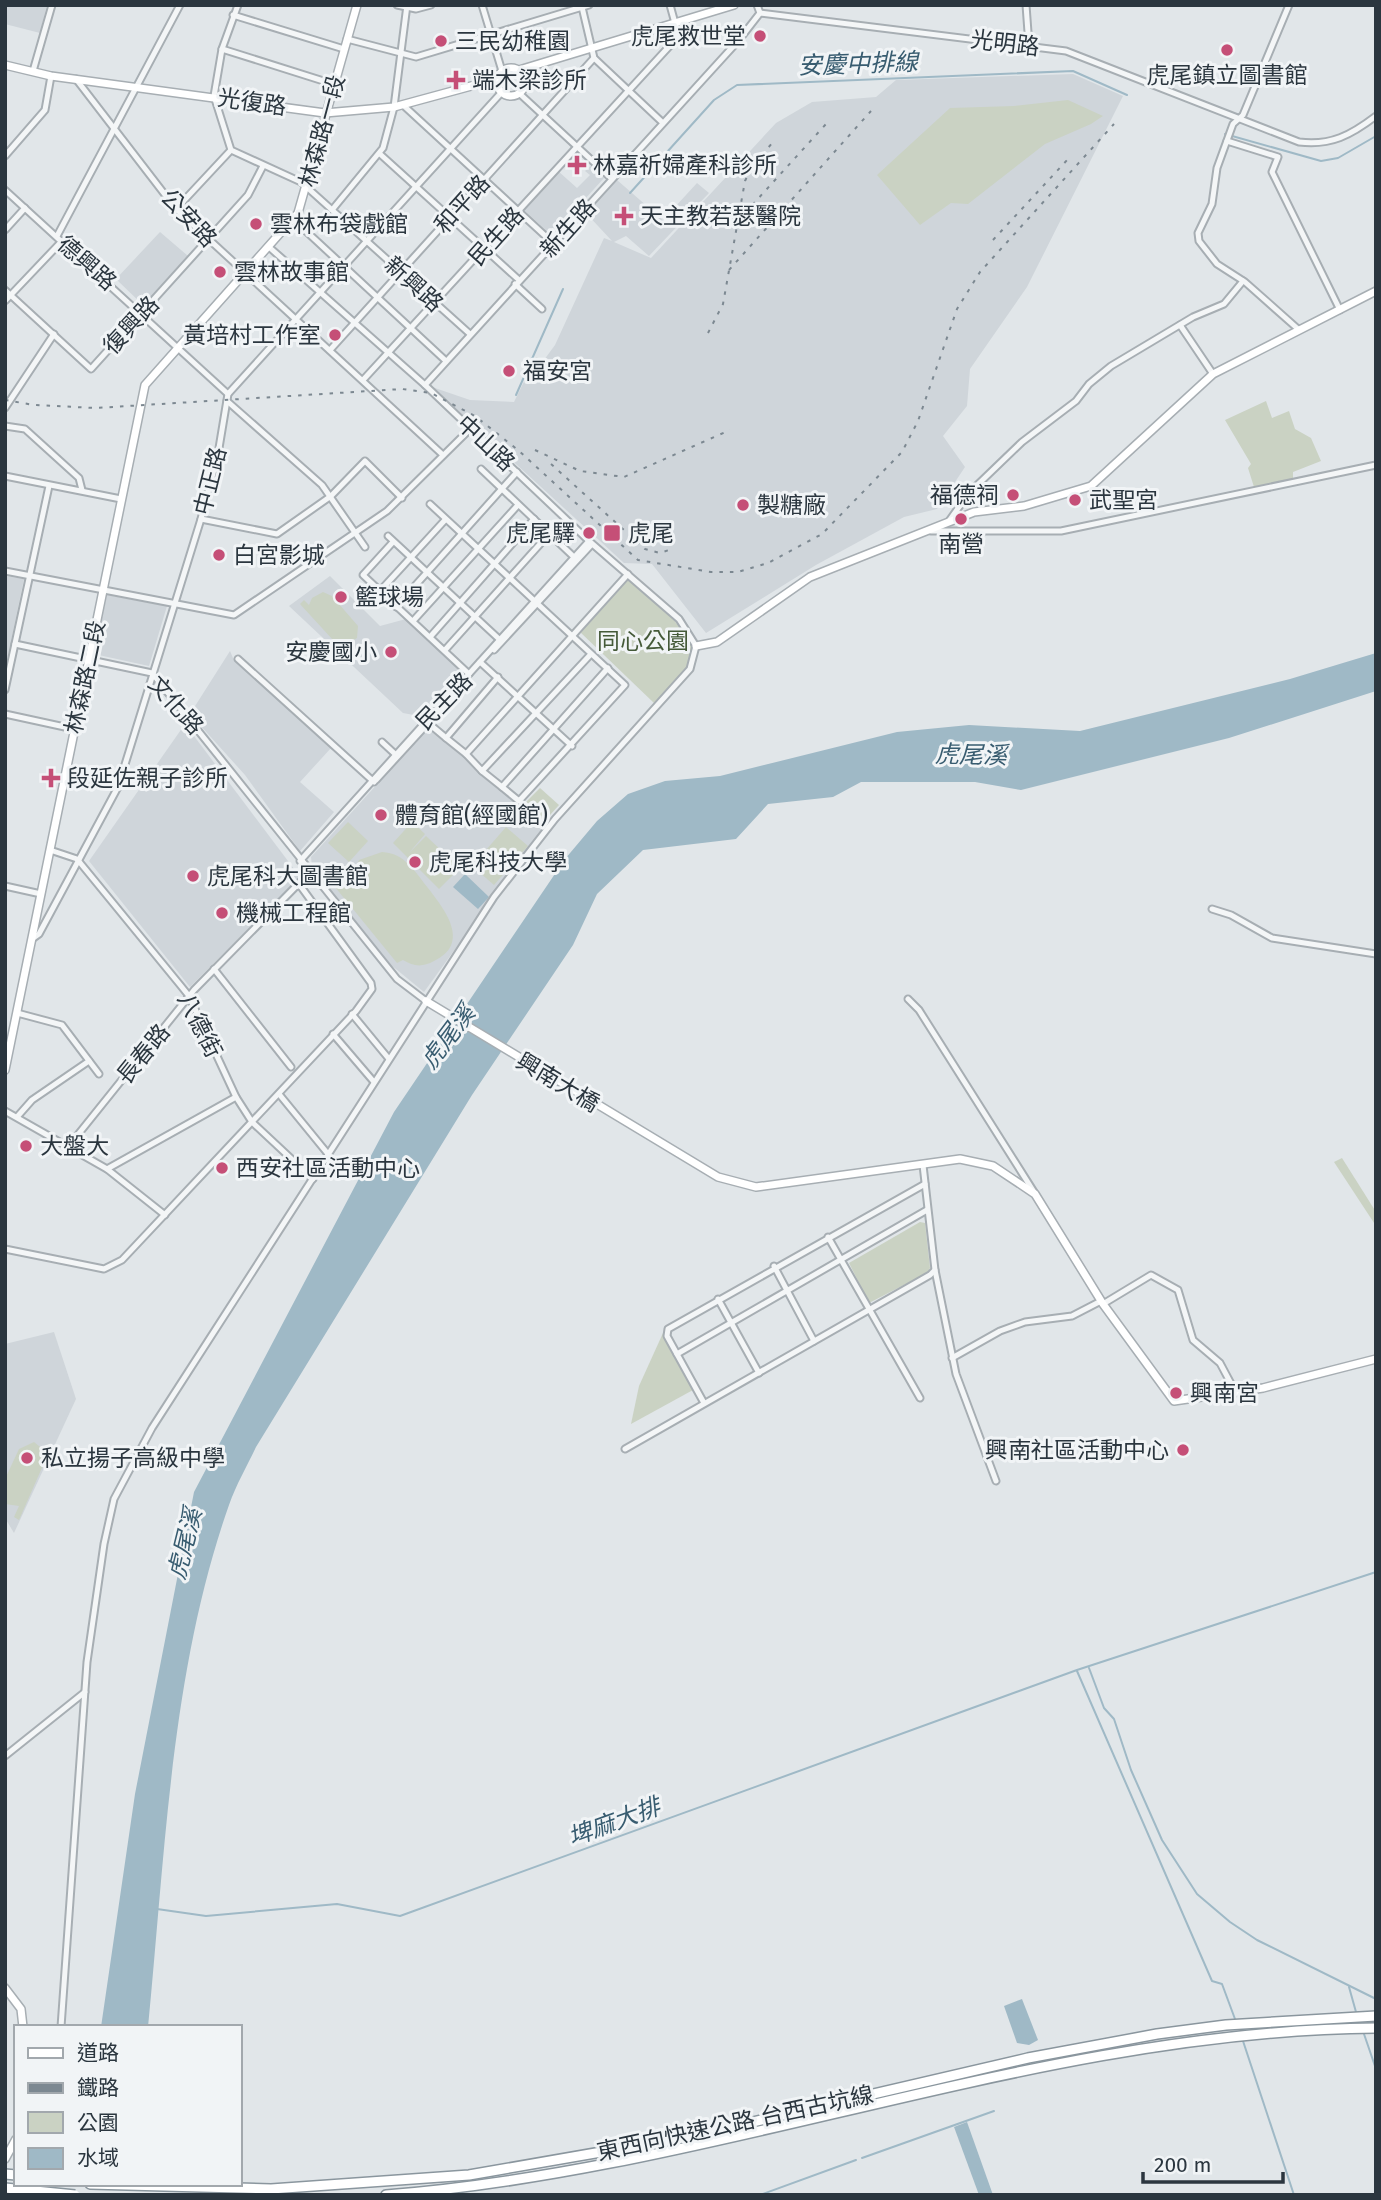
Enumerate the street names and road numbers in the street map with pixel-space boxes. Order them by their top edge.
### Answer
street label: 光明路 [969,25,1041,61]
street label: 林森路一段 [294,72,350,190]
street label: 光復路 [216,83,288,121]
street label: 和平路 [429,169,495,239]
street label: 公安路 [155,183,223,253]
street label: 新生路 [535,193,601,263]
street label: 民生路 [463,201,529,271]
street label: 德興路 [52,230,122,296]
street label: 新興路 [379,251,449,317]
street label: 復興路 [97,290,165,360]
street label: 中山路 [451,409,521,477]
street label: 中正路 [188,444,232,518]
street label: 林森路二段 [59,618,111,736]
street label: 民主路 [410,666,478,736]
street label: 文化路 [143,670,209,740]
street label: 八德街 [172,988,228,1062]
street label: 長春路 [110,1018,176,1090]
street label: 興南大橋 [511,1046,605,1118]
street label: 東西向快速公路 台西古坑線 [594,2080,876,2166]

